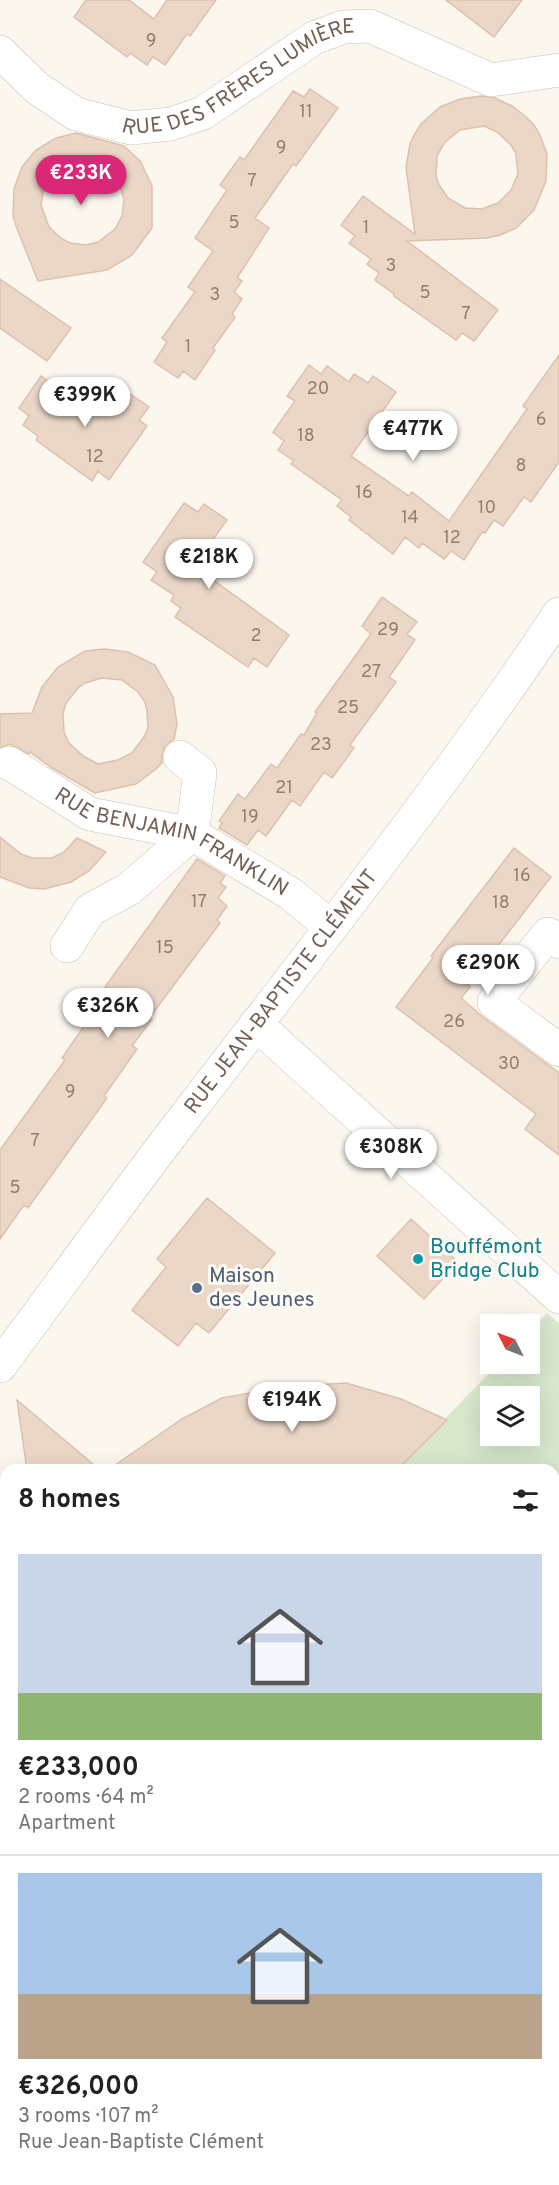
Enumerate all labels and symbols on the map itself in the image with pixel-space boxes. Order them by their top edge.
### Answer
street label: RUE DES FRÈRES LUMIÈRE [119,13,355,142]
house number: 9 [146,30,156,53]
house number: 11 [299,101,313,124]
house number: 9 [276,137,286,160]
pin: €233K [39,155,123,206]
house number: 7 [247,170,257,193]
house number: 5 [228,212,240,235]
house number: 1 [363,217,369,240]
house number: 3 [386,255,396,278]
house number: 5 [419,282,431,305]
house number: 3 [210,284,220,307]
house number: 7 [461,303,471,326]
house number: 1 [185,336,191,359]
pin: €399K [43,377,127,428]
house number: 20 [307,378,329,401]
house number: 6 [536,409,546,432]
pin: €477K [371,411,455,462]
house number: 18 [297,425,315,448]
house number: 12 [86,446,104,469]
house number: 8 [516,455,527,478]
house number: 16 [355,482,373,505]
house number: 10 [478,497,496,520]
house number: 14 [401,507,419,530]
house number: 12 [443,527,461,550]
pin: €218K [167,539,251,590]
house number: 29 [377,619,399,642]
house number: 2 [250,625,262,648]
house number: 27 [361,661,381,684]
house number: 25 [337,697,359,720]
house number: 23 [310,734,332,757]
house number: 21 [275,777,293,800]
street label: RUE BENJAMIN FRANKLIN [49,781,293,903]
house number: 19 [241,806,259,829]
street label: RUE JEAN-BAPTISTE CLÉMENT [178,864,384,1120]
house number: 16 [513,865,531,888]
house number: 17 [191,891,207,914]
house number: 18 [492,892,510,915]
house number: 15 [156,937,174,960]
pin: €290K [446,945,530,996]
pin: €326K [66,988,150,1039]
house number: 26 [443,1011,465,1034]
house number: 30 [498,1053,520,1076]
house number: 9 [65,1081,75,1104]
pin: €308K [349,1129,433,1180]
house number: 7 [30,1130,40,1153]
house number: 5 [9,1177,21,1200]
place label: Bouffémont Bridge Club [430,1234,542,1285]
marker: Bouffémont Bridge Club [411,1252,425,1266]
place label: Maison des Jeunes [209,1263,314,1314]
marker: Maison des Jeunes [190,1281,204,1295]
north arrow [480,1314,540,1374]
pin: €194K [250,1382,334,1433]

